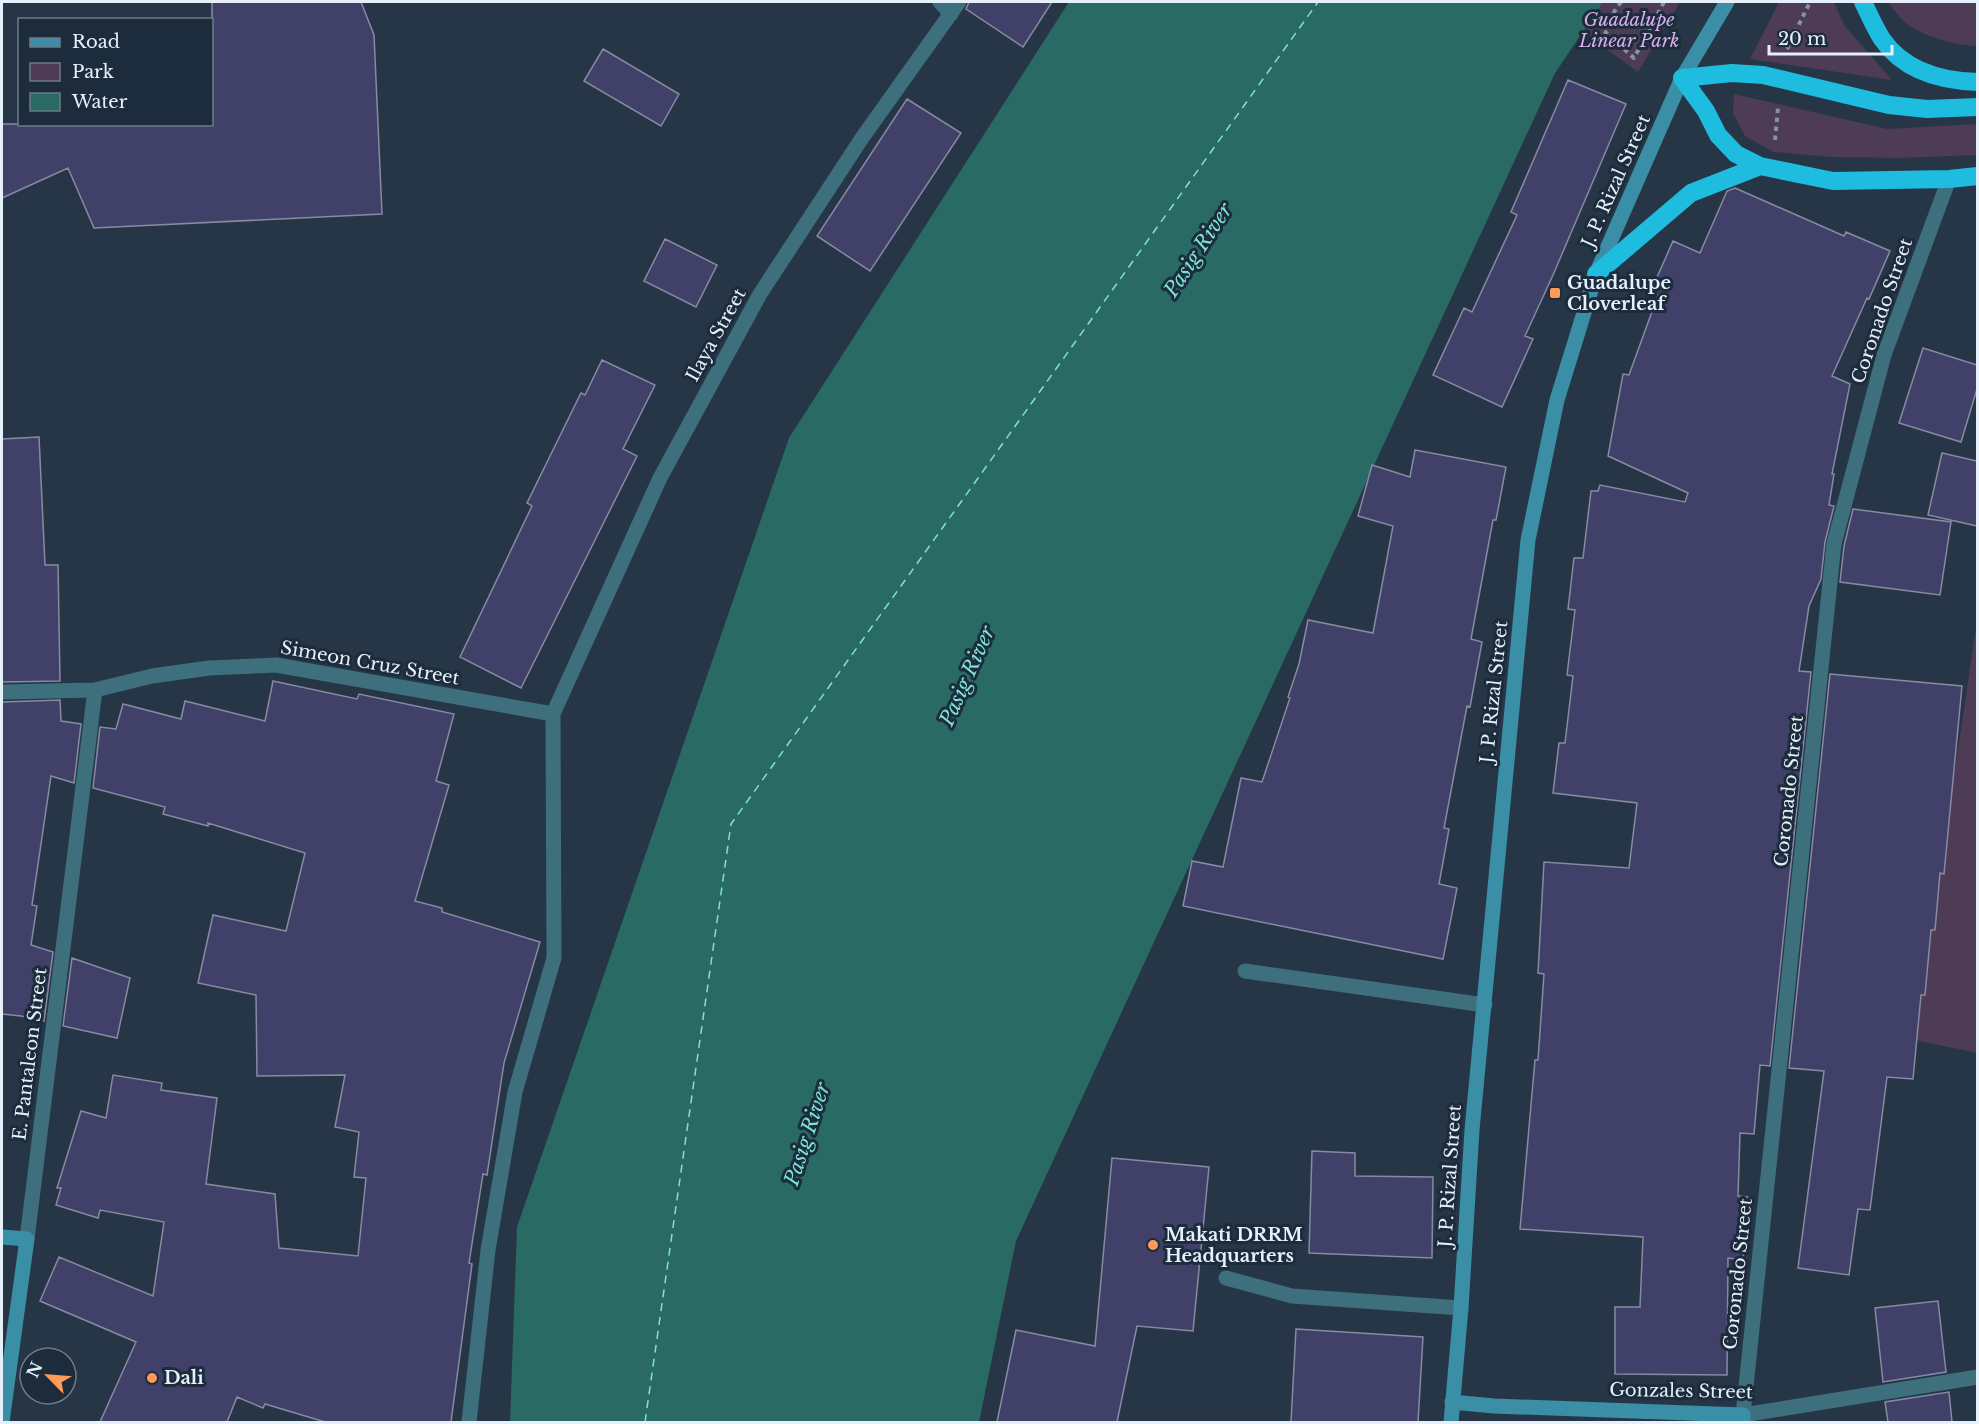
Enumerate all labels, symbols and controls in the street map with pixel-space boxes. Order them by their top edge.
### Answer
park label: Guadalupe Linear Park [1578,9,1679,52]
legend [18,18,213,126]
scale bar [1769,18,1892,56]
text: 20 m [1778,28,1826,50]
text: Road [72,31,120,53]
text: Park [72,61,114,83]
text: Water [71,91,128,113]
street label: J. P. Rizal Street [1576,111,1655,253]
water label: Pasig River [1158,198,1238,302]
street label: Coronado Street [1847,235,1917,386]
place label: Guadalupe Cloverleaf [1567,272,1671,315]
street label: Ilaya Street [681,284,751,386]
marker: Guadalupe Cloverleaf [1548,286,1562,300]
street label: J. P. Rizal Street [1475,620,1512,766]
water label: Pasig River [934,622,1000,731]
street label: Simeon Cruz Street [279,636,461,690]
street label: Coronado Street [1770,714,1808,868]
street label: E. Pantaleon Street [8,966,52,1142]
water label: Pasig River [779,1079,835,1189]
street label: J. P. Rizal Street [1434,1104,1466,1250]
street label: Coronado Street [1719,1197,1757,1351]
place label: Makati DRRM Headquarters [1165,1224,1303,1267]
marker: Makati DRRM Headquarters [1146,1238,1160,1252]
north arrow [18,1346,78,1406]
text: N [22,1359,47,1381]
place label: Dali [164,1367,204,1389]
marker: Dali [145,1371,159,1385]
street label: Gonzales Street [1609,1379,1753,1403]

